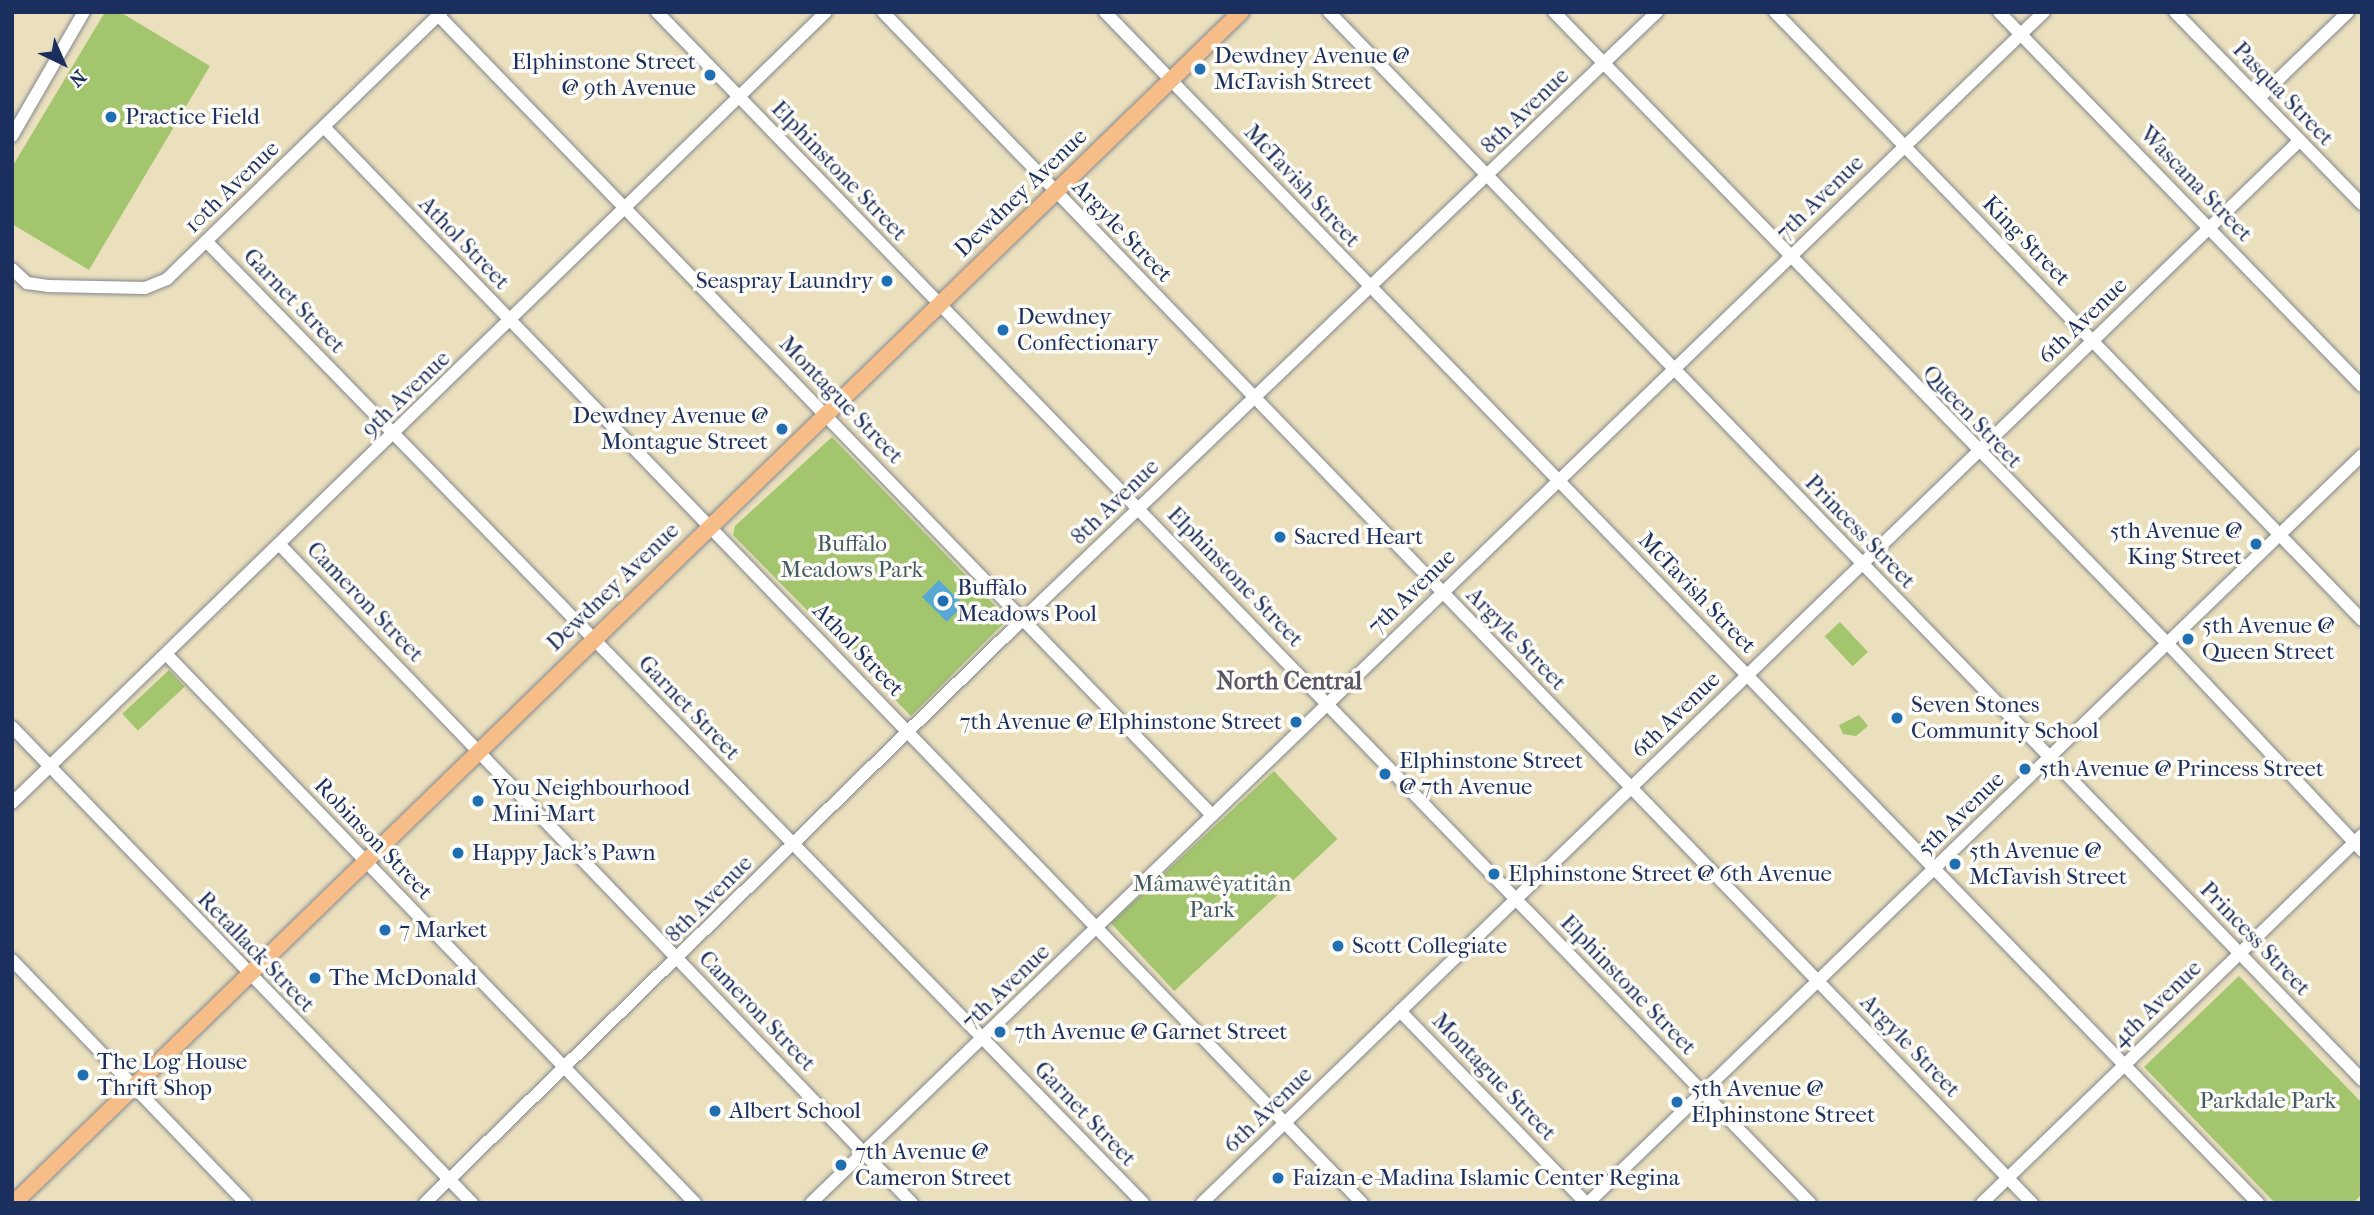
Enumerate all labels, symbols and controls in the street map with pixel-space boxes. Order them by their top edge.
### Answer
north arrow [28,28,98,98]
street label: Pasqua Street [2227,36,2339,152]
place label: Dewdney Avenue @ McTavish Street [1214,42,1409,96]
place label: Elphinstone Street @ 9th Avenue [512,48,696,102]
marker: Dewdney Avenue @ McTavish Street [1192,61,1208,77]
street label: 8th Avenue [1475,62,1575,160]
text: N [65,65,90,91]
marker: Elphinstone Street @ 9th Avenue [702,67,718,83]
street label: Elphinstone Street [765,95,913,247]
place label: Practice Field [125,103,260,131]
marker: Practice Field [103,109,119,125]
street label: McTavish Street [1238,119,1366,253]
street label: Wascana Street [2134,120,2258,248]
street label: Dewdney Avenue [949,123,1093,263]
street label: 10th Avenue [179,135,285,239]
street label: 7th Avenue [1770,149,1870,247]
street label: Argyle Street [1066,174,1178,288]
street label: King Street [1976,190,2076,292]
street label: Athol Street [413,191,515,295]
street label: Garnet Street [237,243,351,359]
place label: Seaspray Laundry [696,267,873,295]
street label: 6th Avenue [2033,272,2133,370]
marker: Seaspray Laundry [879,273,895,289]
place label: Dewdney Confectionary [1017,303,1158,357]
marker: Dewdney Confectionary [995,322,1011,338]
street label: Montague Street [773,330,909,470]
street label: 9th Avenue [356,345,456,443]
street label: Queen Street [1916,360,2028,474]
place label: Dewdney Avenue @ Montague Street [573,402,768,456]
marker: Dewdney Avenue @ Montague Street [774,421,790,437]
street label: 8th Avenue [1065,453,1165,551]
street label: Princess Street [1799,469,1921,595]
street label: Elphinstone Street [1161,501,1309,653]
street label: Dewdney Avenue [541,517,685,657]
place label: 5th Avenue @ King Street [2110,517,2242,571]
place label: Sacred Heart [1294,523,1423,551]
street label: McTavish Street [1632,527,1762,659]
marker: Sacred Heart [1272,529,1288,545]
park label: Buffalo Meadows Park [781,530,923,584]
street label: Cameron Street [301,536,429,668]
marker: 5th Avenue @ King Street [2248,536,2264,552]
street label: 7th Avenue [1362,543,1462,641]
place label: Buffalo Meadows Pool [957,574,1097,628]
street label: Argyle Street [1460,582,1572,696]
marker: Buffalo Meadows Pool [935,593,951,609]
street label: Athol Street [807,598,909,702]
place label: 5th Avenue @ Queen Street [2202,612,2334,666]
marker: 5th Avenue @ Queen Street [2180,631,2196,647]
street label: Garnet Street [632,650,746,766]
street label: 6th Avenue [1626,666,1726,764]
district label: North Central [1216,668,1362,696]
place label: Seven Stones Community School [1911,691,2099,745]
place label: 7th Avenue @ Elphinstone Street [959,708,1282,736]
marker: Seven Stones Community School [1889,710,1905,726]
marker: 7th Avenue @ Elphinstone Street [1288,714,1304,730]
place label: Elphinstone Street @ 7th Avenue [1399,747,1583,801]
place label: 5th Avenue @ Princess Street [2039,755,2324,783]
marker: 5th Avenue @ Princess Street [2017,761,2033,777]
marker: Elphinstone Street @ 7th Avenue [1377,766,1393,782]
street label: 5th Avenue [1912,766,2010,862]
street label: Robinson Street [308,772,438,906]
place label: You Neighbourhood Mini-Mart [492,774,690,828]
marker: You Neighbourhood Mini-Mart [470,793,486,809]
place label: 5th Avenue @ McTavish Street [1969,837,2127,891]
place label: Happy Jack's Pawn [472,839,656,867]
marker: Happy Jack's Pawn [450,845,466,861]
street label: 8th Avenue [660,850,758,948]
marker: 5th Avenue @ McTavish Street [1947,856,1963,872]
place label: Elphinstone Street @ 6th Avenue [1508,860,1832,888]
marker: Elphinstone Street @ 6th Avenue [1486,866,1502,882]
park label: Mâmawêyatitân Park [1133,870,1291,924]
street label: Princess Street [2194,876,2316,1002]
street label: Retallack Street [191,886,321,1018]
street label: Elphinstone Street [1554,909,1702,1061]
place label: 7 Market [399,916,487,944]
marker: 7 Market [377,922,393,938]
place label: Scott Collegiate [1352,932,1507,960]
street label: 7th Avenue [956,938,1056,1036]
marker: Scott Collegiate [1330,938,1346,954]
street label: Cameron Street [693,945,821,1077]
street label: 4th Avenue [2106,955,2208,1053]
place label: The McDonald [329,964,477,992]
marker: The McDonald [307,970,323,986]
street label: Argyle Street [1854,989,1966,1103]
street label: Montague Street [1426,1007,1562,1147]
place label: 7th Avenue @ Garnet Street [1014,1018,1288,1046]
marker: 7th Avenue @ Garnet Street [992,1024,1008,1040]
place label: The Log House Thrift Shop [97,1048,247,1102]
street label: Garnet Street [1028,1056,1142,1172]
street label: 6th Avenue [1218,1061,1318,1159]
marker: The Log House Thrift Shop [75,1067,91,1083]
place label: 5th Avenue @ Elphinstone Street [1691,1075,1875,1129]
park label: Parkdale Park [2200,1087,2336,1115]
marker: 5th Avenue @ Elphinstone Street [1669,1094,1685,1110]
place label: Albert School [729,1097,861,1125]
marker: Albert School [707,1103,723,1119]
place label: 7th Avenue @ Cameron Street [855,1138,1012,1192]
marker: 7th Avenue @ Cameron Street [833,1157,849,1173]
place label: Faizan-e-Madina Islamic Center Regina [1292,1164,1680,1192]
marker: Faizan-e-Madina Islamic Center Regina [1270,1170,1286,1186]

